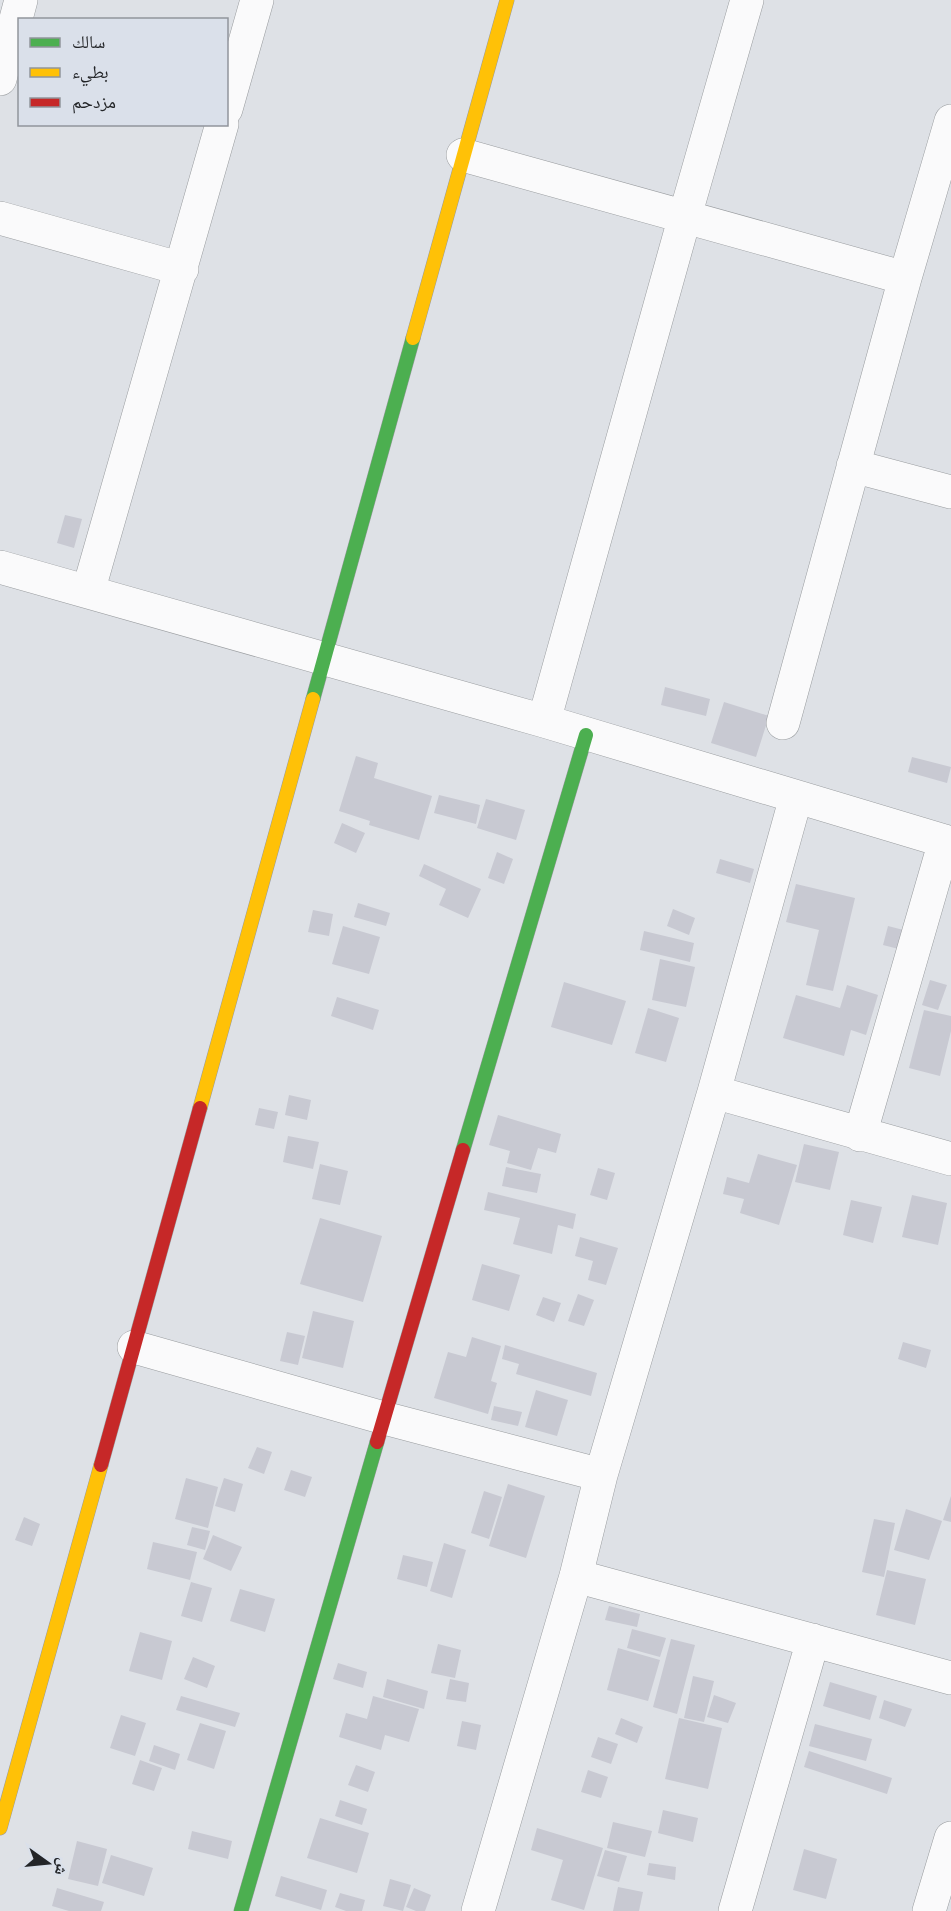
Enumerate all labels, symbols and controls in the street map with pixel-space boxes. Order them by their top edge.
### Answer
legend [18,18,228,126]
text: سالك [72,31,105,53]
text: بطيء [72,61,109,87]
text: مزدحم [72,91,116,114]
north arrow [18,1833,78,1893]
text: ش [51,1856,73,1877]

